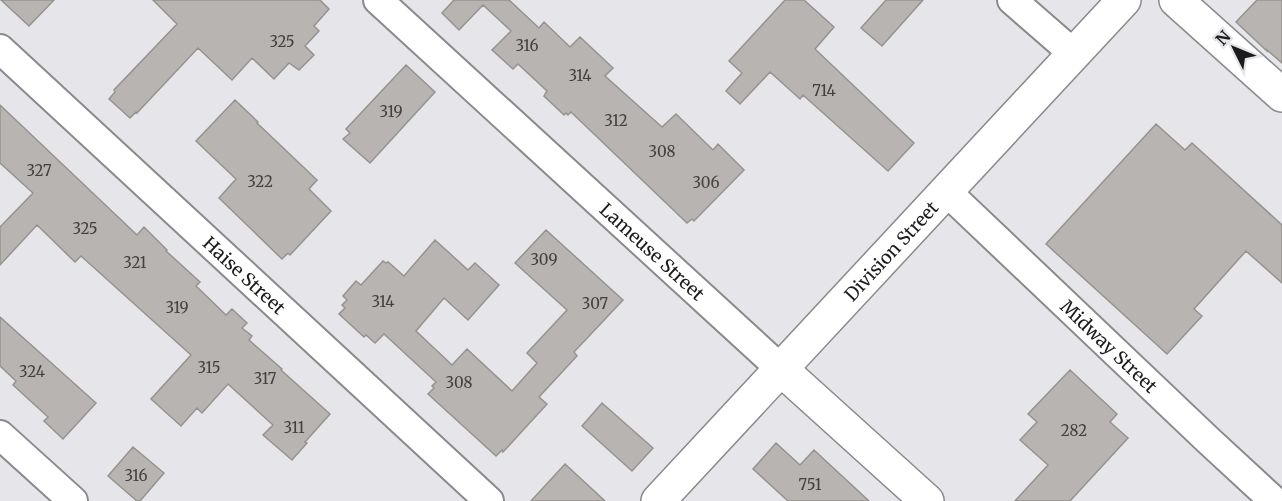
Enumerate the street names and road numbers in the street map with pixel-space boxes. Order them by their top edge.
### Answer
street label: Division Street [839,196,943,305]
street label: Lameuse Street [595,198,710,305]
street label: Haise Street [199,231,291,319]
street label: Midway Street [1056,295,1162,397]

